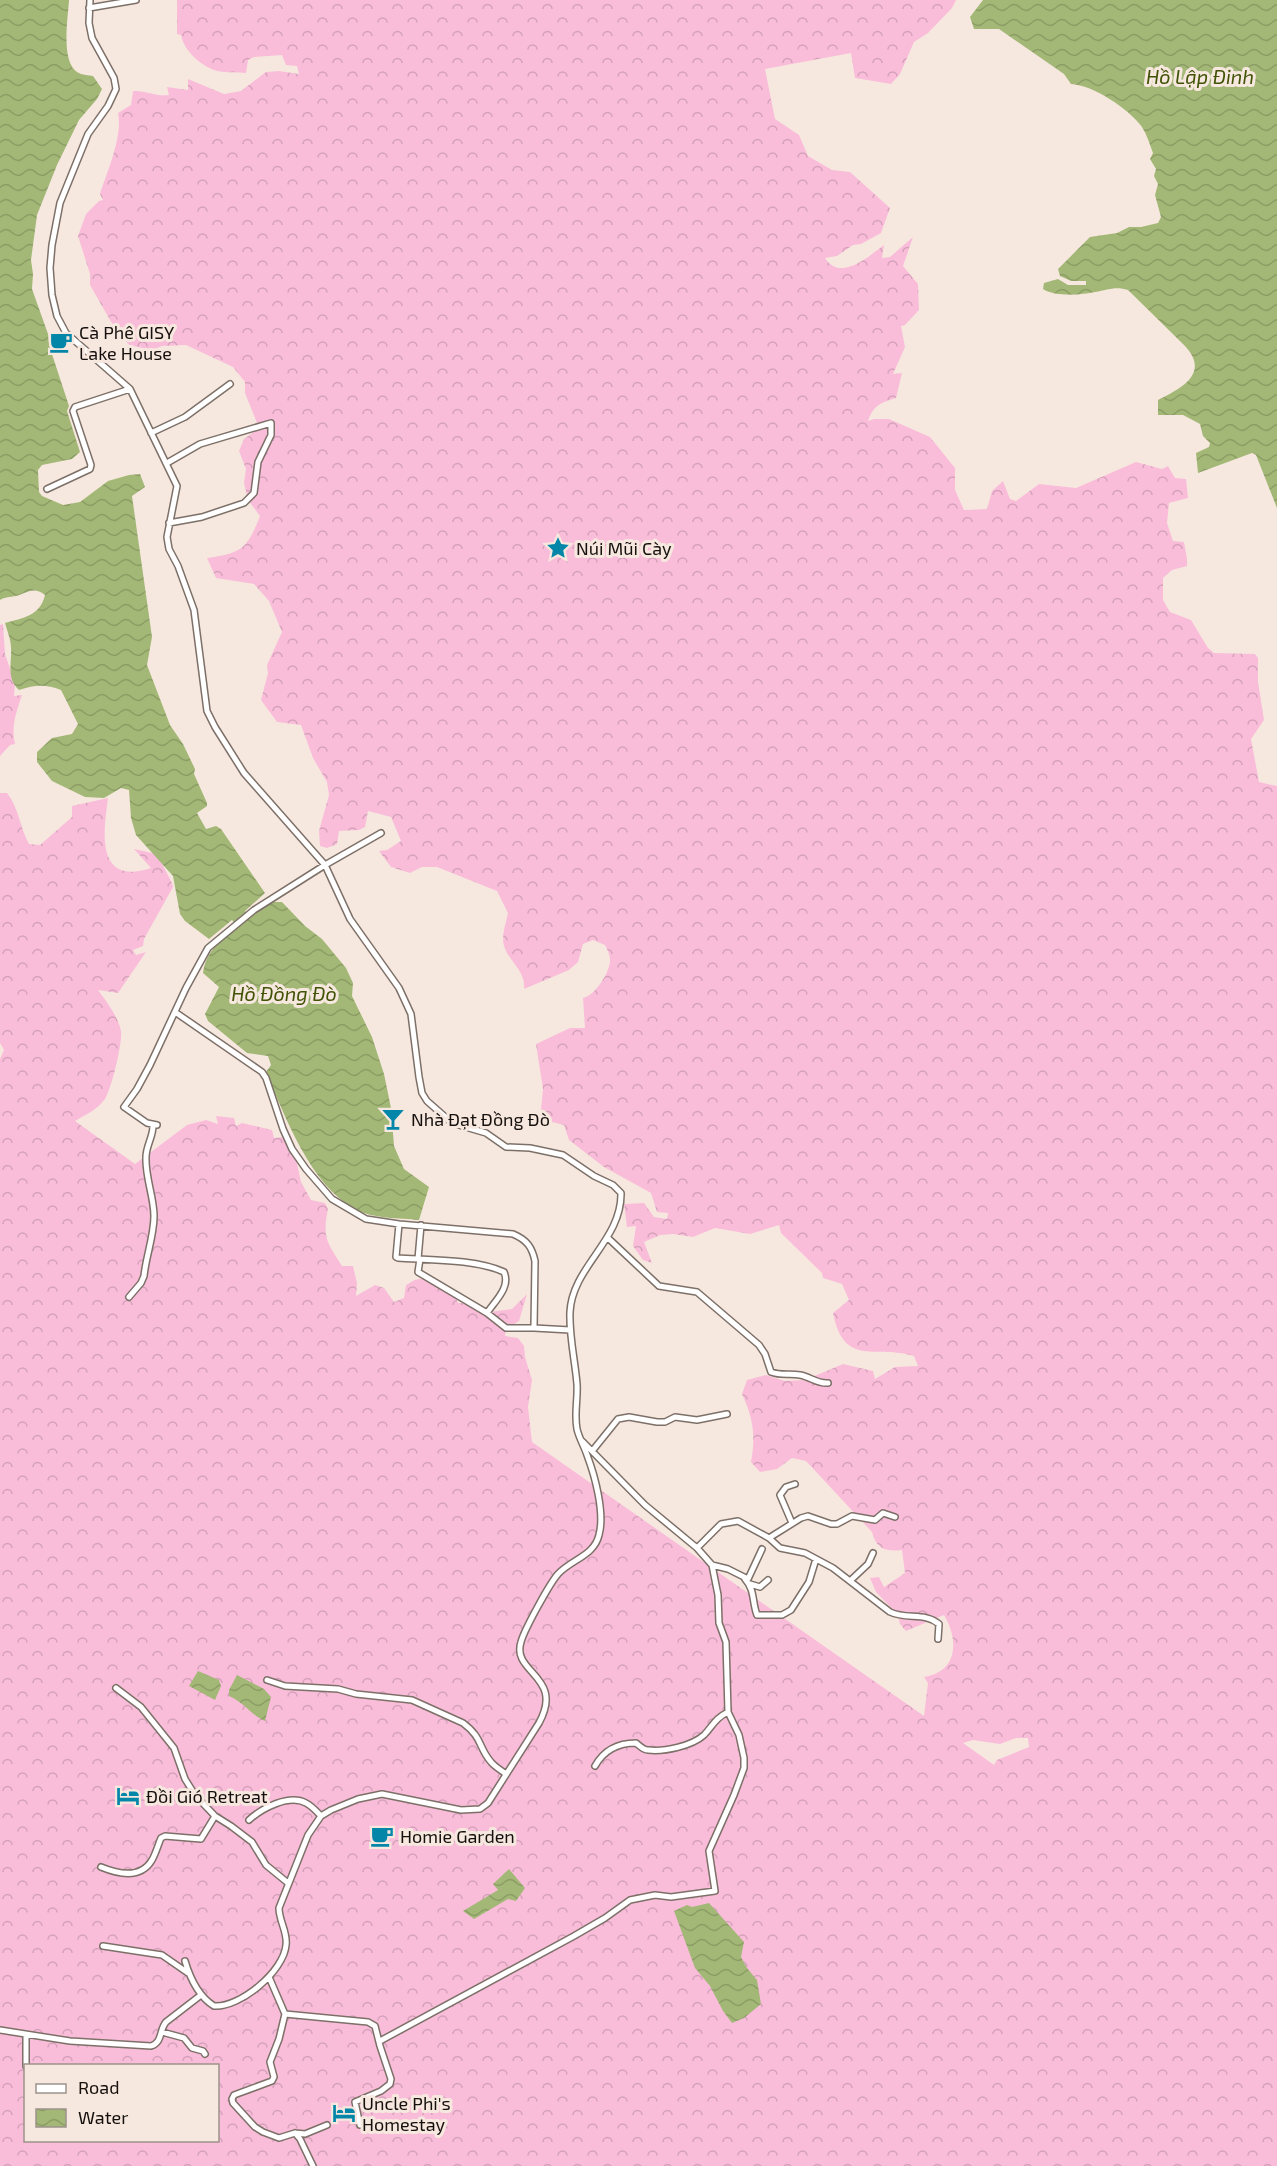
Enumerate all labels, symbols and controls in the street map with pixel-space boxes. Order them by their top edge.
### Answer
water label: Hồ Lập Đinh [1146,64,1254,88]
place label: Cà Phê GISY Lake House [79,321,175,364]
cafe icon: Cà Phê GISY Lake House [48,329,74,355]
place icon: Núi Mũi Cày [545,535,571,561]
place label: Núi Mũi Cày [576,537,672,559]
water label: Hồ Đồng Đò [231,981,337,1005]
bar icon: Nhà Đạt Đồng Đò [380,1106,406,1132]
place label: Nhà Đạt Đồng Đò [411,1108,550,1130]
hotel icon: Đồi Gió Retreat [115,1783,141,1809]
place label: Đồi Gió Retreat [146,1785,268,1807]
cafe icon: Homie Garden [369,1823,395,1849]
place label: Homie Garden [400,1825,515,1847]
legend [24,2064,219,2142]
text: Road [78,2076,119,2098]
place label: Uncle Phi's Homestay [362,2092,451,2135]
hotel icon: Uncle Phi's Homestay [331,2100,357,2126]
text: Water [78,2106,128,2128]

